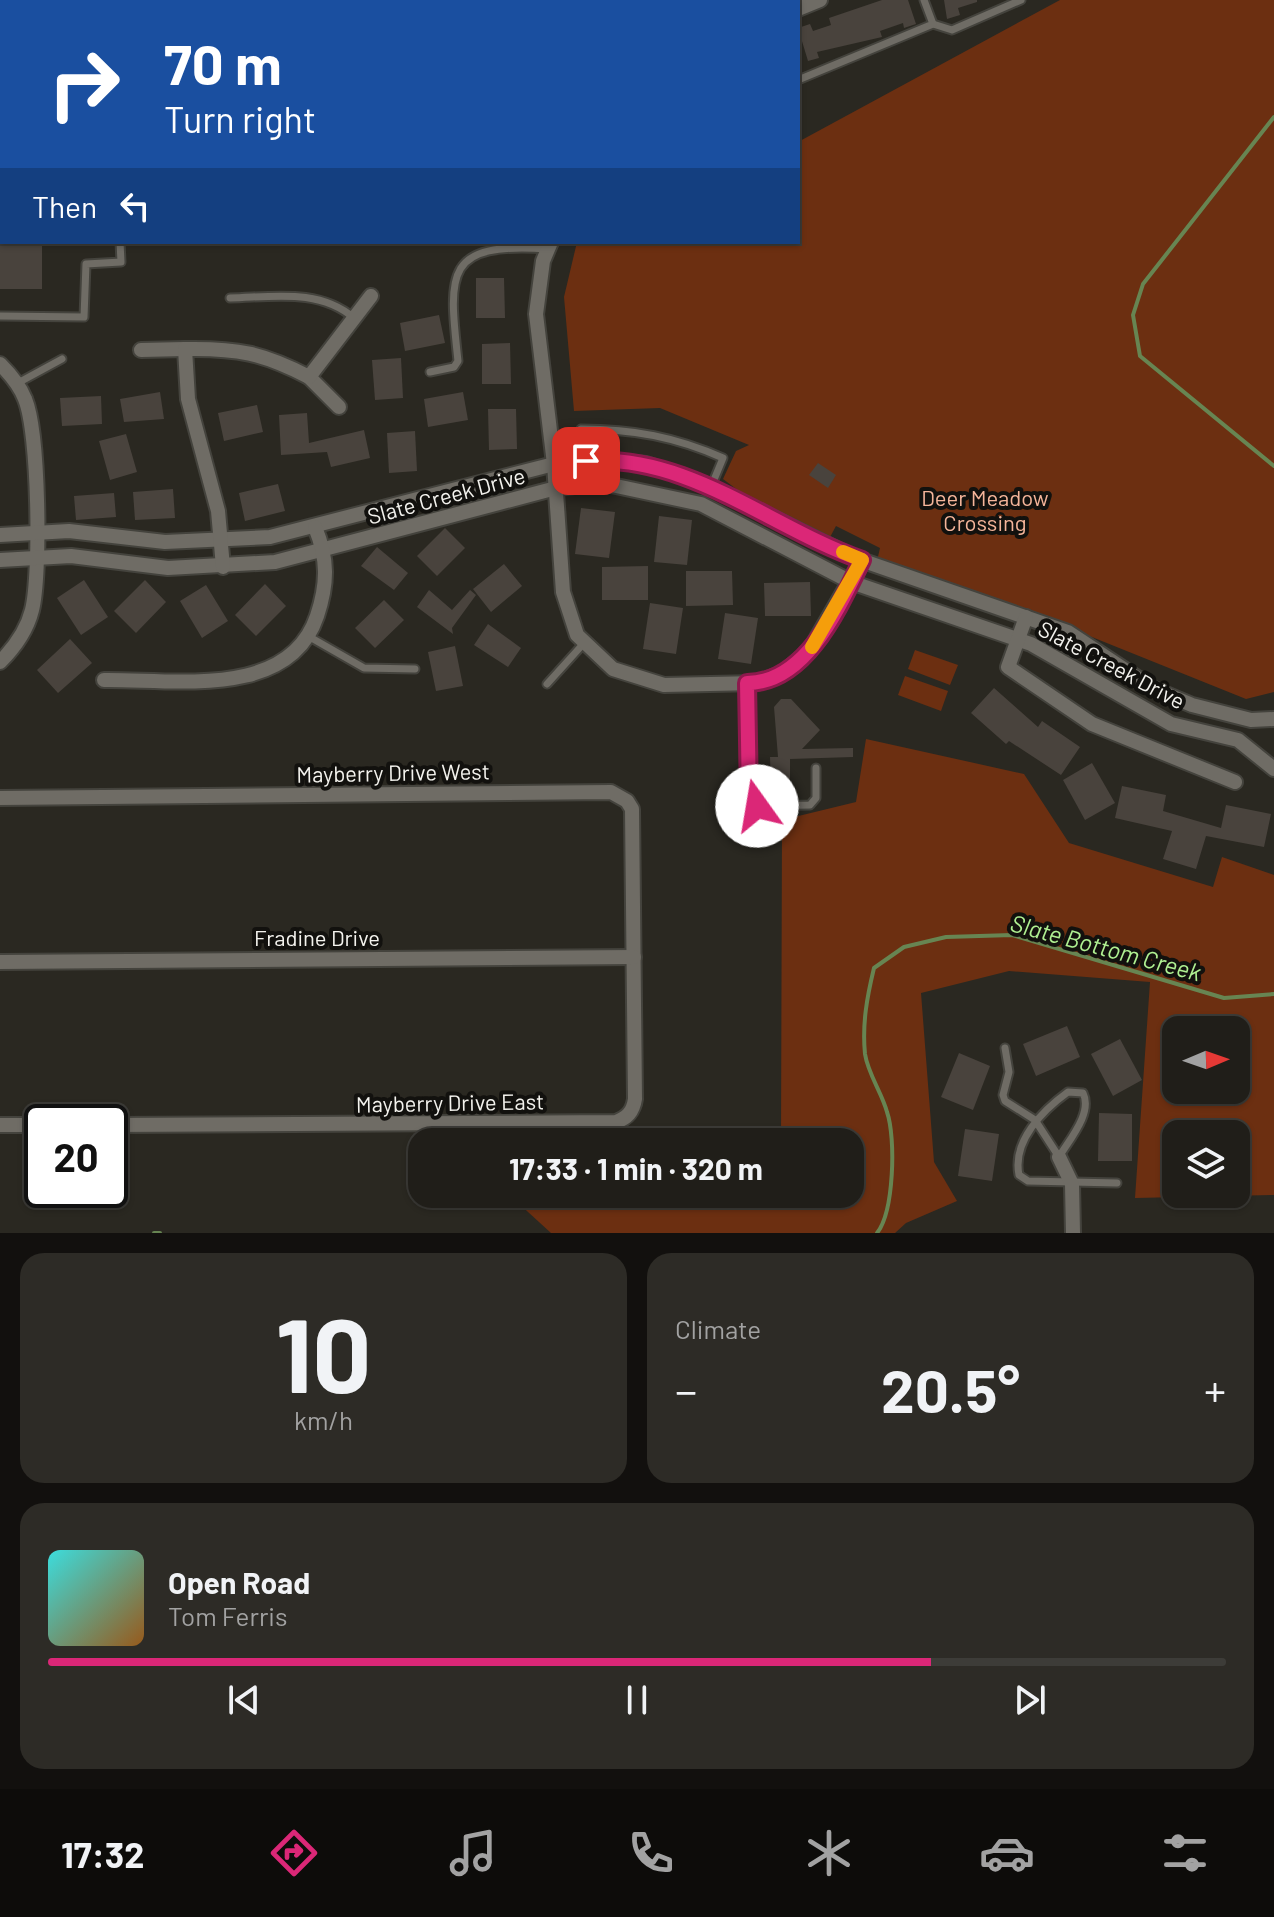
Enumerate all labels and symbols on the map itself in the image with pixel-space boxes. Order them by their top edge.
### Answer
pin [552,427,620,495]
street label: Slate Creek Drive [364,461,528,529]
park label: Deer Meadow Crossing [921,484,1049,535]
street label: Slate Creek Drive [1034,614,1190,714]
street label: Mayberry Drive West [296,757,490,787]
position arrow [715,764,799,848]
water label: Slate Bottom Creek [1008,908,1205,986]
street label: Fradine Drive [254,924,380,950]
north arrow [1162,1016,1250,1104]
street label: Mayberry Drive East [356,1087,544,1117]
speed limit sign: 20 [24,1104,128,1208]

